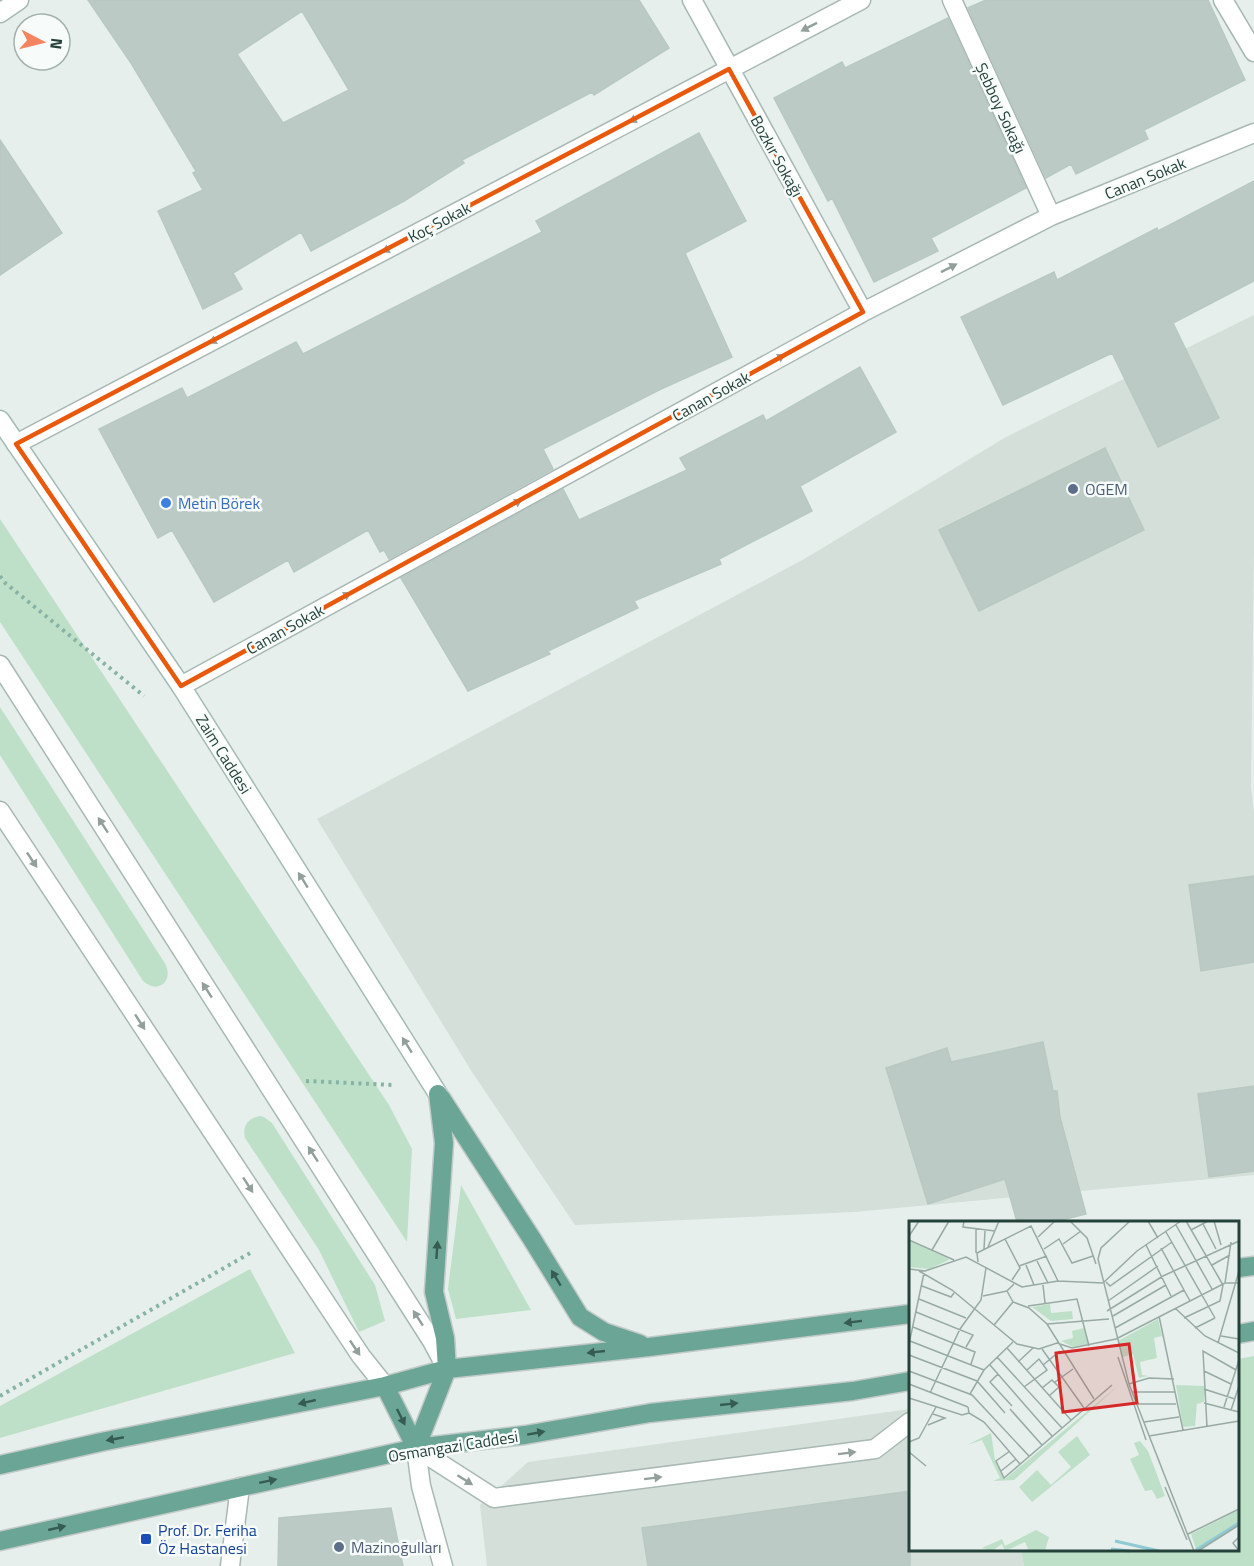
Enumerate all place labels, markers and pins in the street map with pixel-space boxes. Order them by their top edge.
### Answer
place label: OGEM [1085,477,1128,501]
marker: OGEM [1066,482,1080,496]
place label: Metin Börek [178,491,260,515]
marker: Metin Börek [159,496,173,510]
place label: Prof. Dr. Feriha Öz Hastanesi [158,1518,257,1560]
marker: Prof. Dr. Feriha Öz Hastanesi [139,1532,153,1546]
place label: Mazinoğulları [351,1535,441,1559]
marker: Mazinoğulları [332,1540,346,1554]

